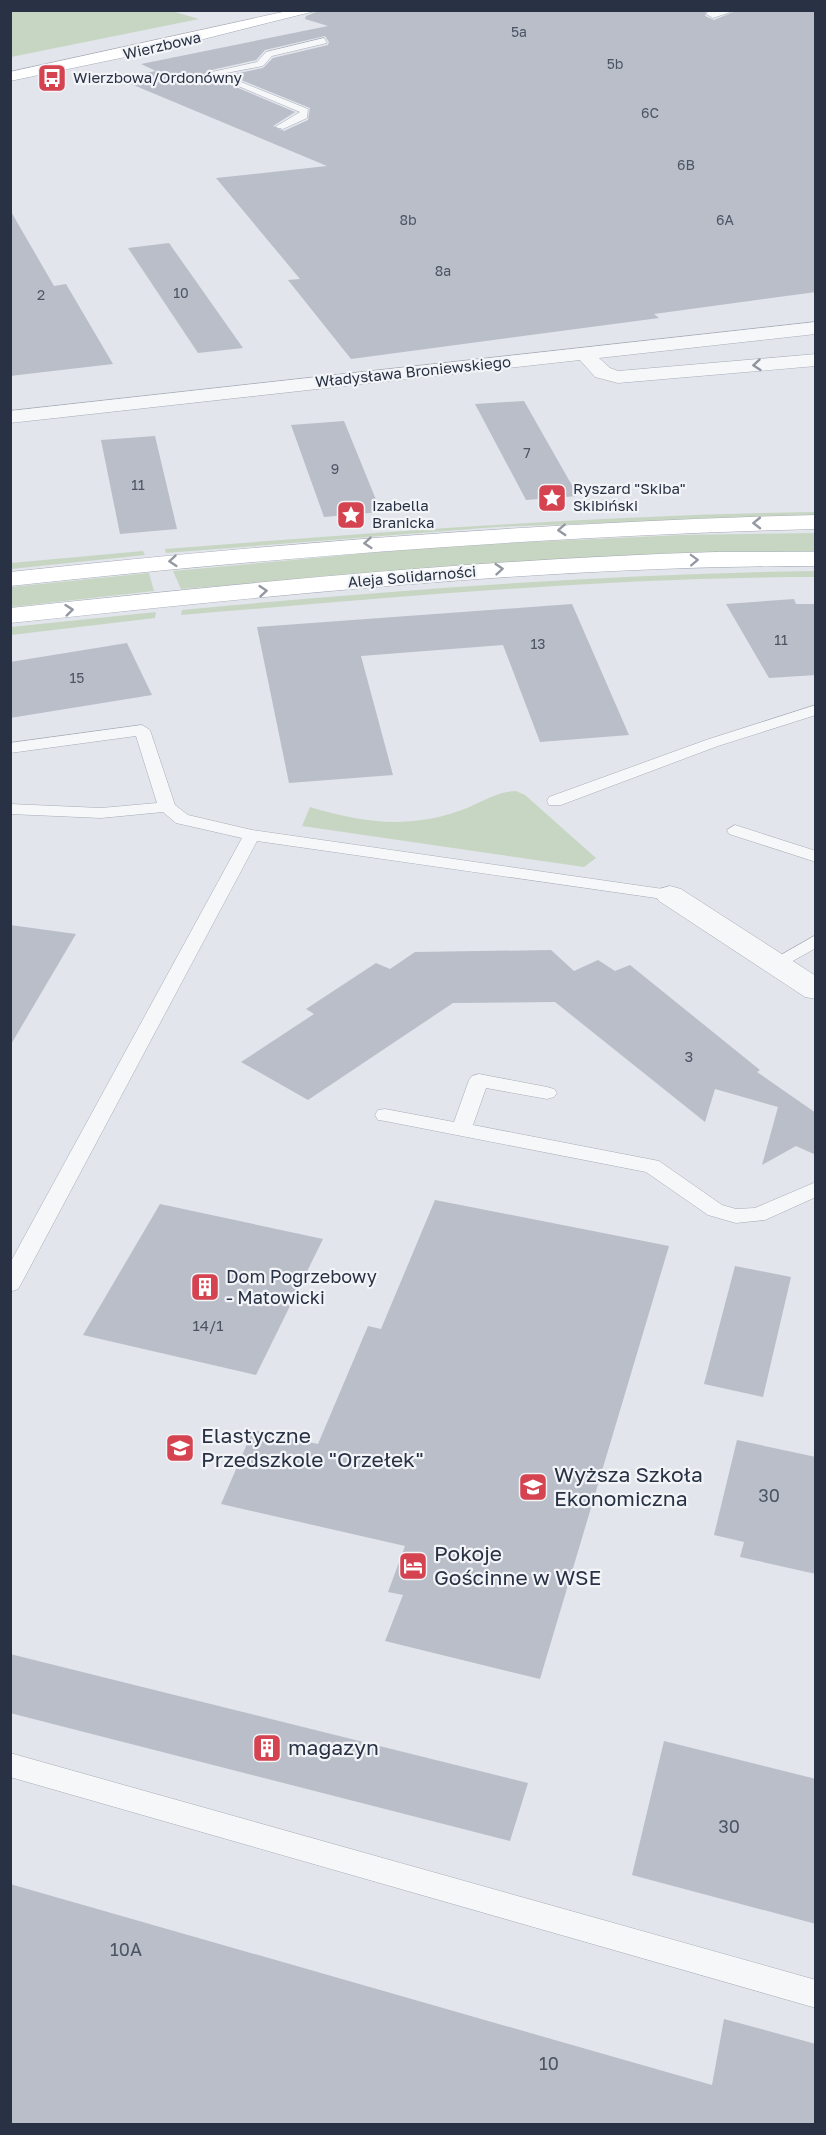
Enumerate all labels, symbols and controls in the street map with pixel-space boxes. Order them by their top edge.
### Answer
house number: 5a [511,23,527,40]
street label: Wierzbowa [121,27,202,63]
house number: 5b [607,55,623,72]
bus stop icon: Wierzbowa/Ordonówny [36,62,68,94]
place label: Wierzbowa/Ordonówny [73,68,243,86]
house number: 6C [641,104,659,121]
house number: 6B [677,156,695,173]
house number: 8b [399,211,417,228]
house number: 6A [716,211,735,228]
house number: 8a [435,262,451,279]
house number: 10 [173,284,189,301]
house number: 2 [37,286,45,303]
street label: Władysława Broniewskiego [314,352,512,390]
one-way arrow [753,358,762,371]
house number: 7 [523,444,531,461]
house number: 9 [331,460,339,477]
house number: 11 [131,476,145,493]
place label: Ryszard "Skiba" Skibiński [573,479,686,514]
place icon: Ryszard "Skiba" Skibiński [536,482,568,514]
place label: Izabella Branicka [372,496,434,531]
place icon: Izabella Branicka [335,499,367,531]
one-way arrow [753,517,762,530]
one-way arrow [558,524,567,537]
one-way arrow [363,536,372,549]
one-way arrow [169,554,178,567]
one-way arrow [689,554,698,567]
street label: Aleja Solidarności [347,561,477,591]
one-way arrow [494,563,503,576]
one-way arrow [258,585,267,598]
one-way arrow [64,604,73,617]
house number: 11 [774,631,788,648]
house number: 13 [531,635,545,652]
house number: 15 [70,669,84,686]
house number: 3 [685,1047,693,1065]
place label: Dom Pogrzebowy - Matowicki [226,1265,377,1308]
building icon: Dom Pogrzebowy - Matowicki [189,1271,221,1303]
house number: 14/1 [193,1316,223,1334]
place label: Elastyczne Przedszkole "Orzełek" [201,1422,424,1472]
school or university icon: Elastyczne Przedszkole "Orzełek" [164,1432,196,1464]
place label: Wyższa Szkoła Ekonomiczna [554,1461,703,1511]
school or university icon: Wyższa Szkoła Ekonomiczna [517,1471,549,1503]
house number: 30 [758,1484,780,1506]
place label: Pokoje Gościnne w WSE [434,1540,601,1590]
hotel icon: Pokoje Gościnne w WSE [397,1550,429,1582]
building icon: magazyn [251,1732,283,1764]
place label: magazyn [288,1734,379,1760]
house number: 30 [718,1815,740,1837]
house number: 10A [110,1938,142,1960]
house number: 10 [539,2052,559,2074]

